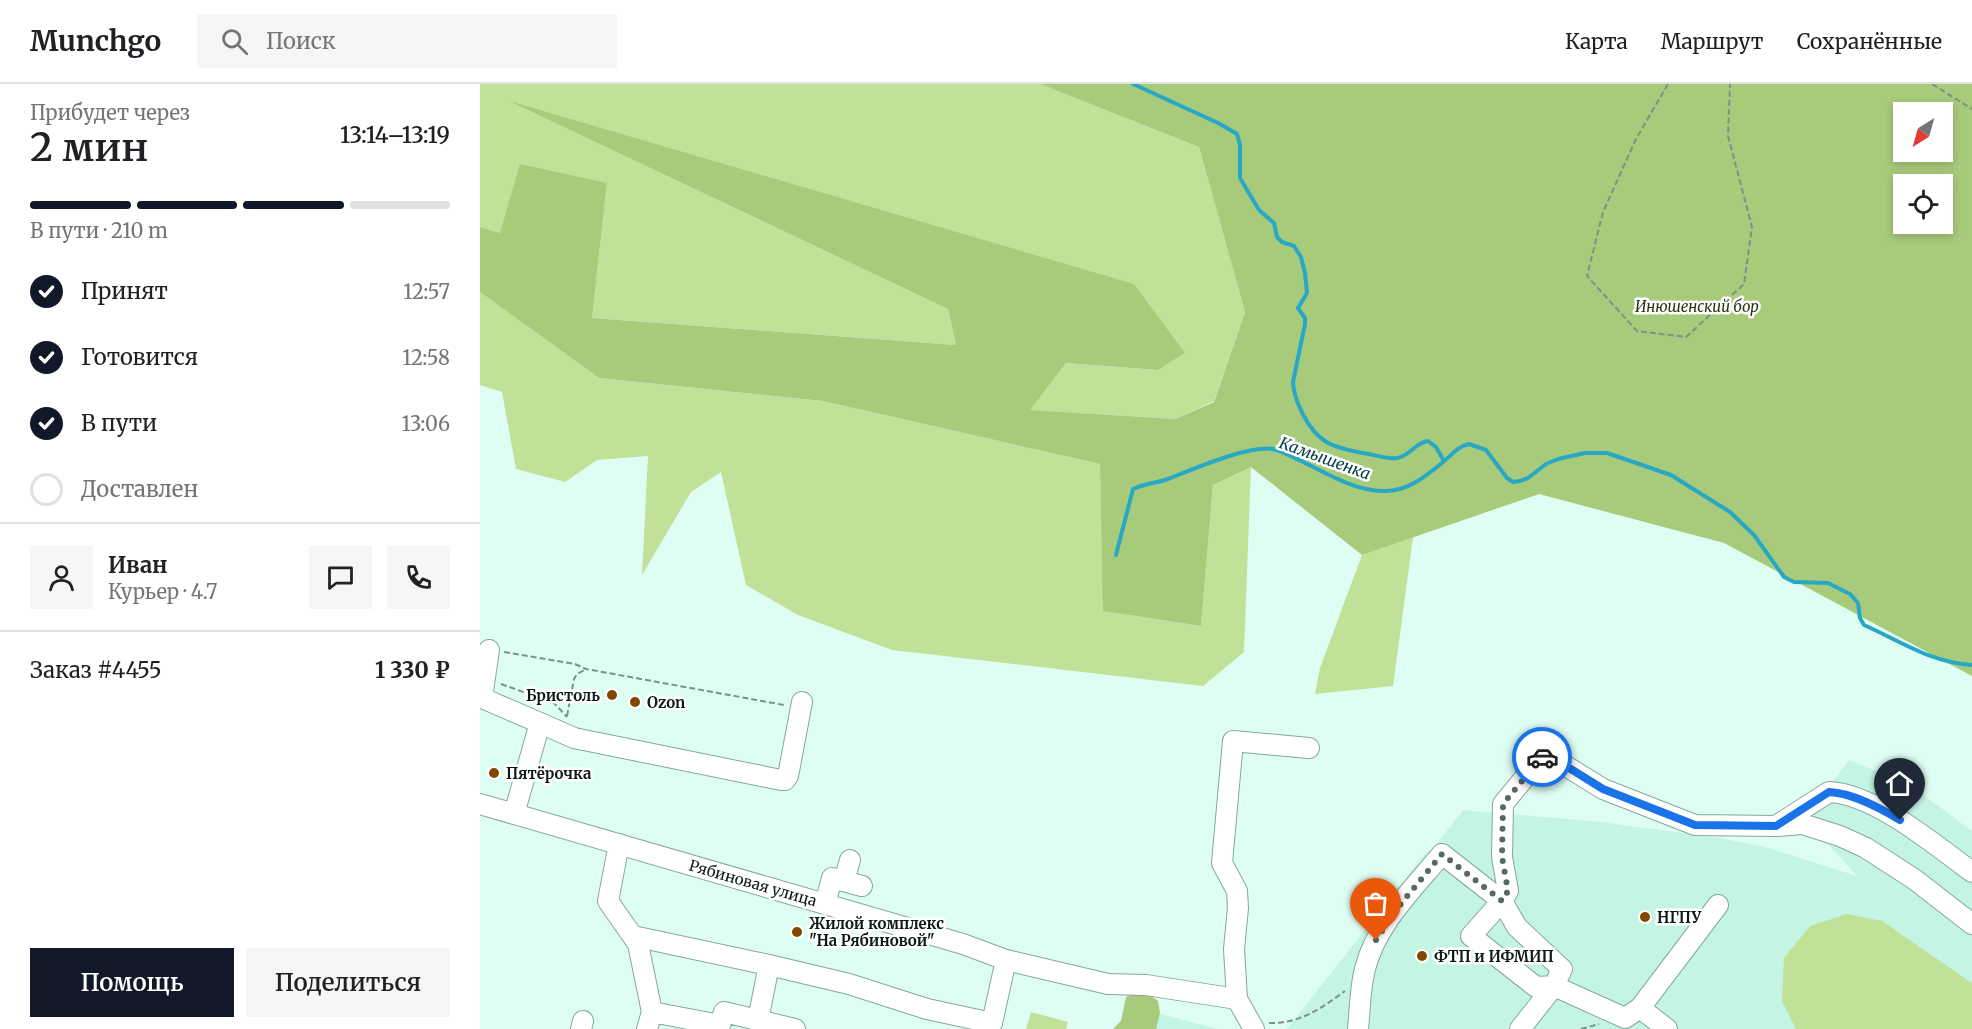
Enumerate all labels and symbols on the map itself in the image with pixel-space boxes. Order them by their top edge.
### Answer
north arrow [1893,102,1953,162]
park label: Инюшенский бор [1635,297,1759,316]
water label: Камышенка [1277,432,1373,484]
place label: Бристоль [526,686,600,705]
marker: Бристоль [605,688,619,702]
place label: Ozon [647,693,685,712]
marker: Ozon [628,695,642,709]
courier [1512,727,1572,787]
pin [1874,758,1925,820]
place label: Пятёрочка [506,764,592,783]
marker: Пятёрочка [487,766,501,780]
street label: Рябиновая улица [687,856,819,910]
pin [1350,878,1401,940]
place label: НГПУ [1657,908,1701,927]
marker: НГПУ [1638,910,1652,924]
place label: Жилой комплекс "На Рябиновой" [809,914,944,950]
marker: Жилой комплекс "На Рябиновой" [790,925,804,939]
place label: ФТП и ИФМИП [1434,947,1554,966]
marker: ФТП и ИФМИП [1415,949,1429,963]

